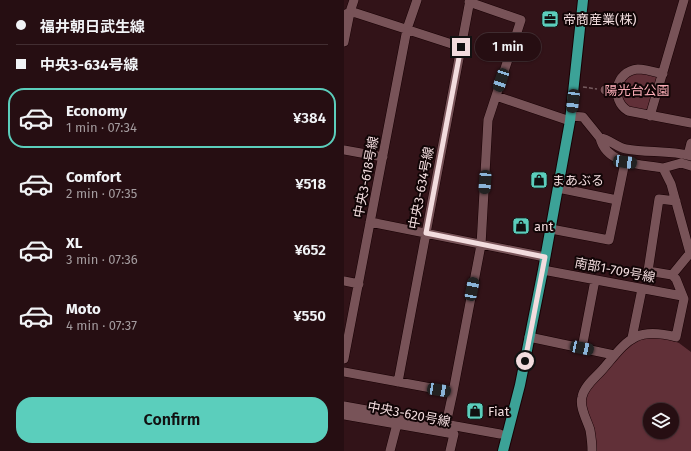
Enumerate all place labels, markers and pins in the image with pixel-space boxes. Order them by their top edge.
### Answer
office icon: 帝商産業(株) [540,9,560,29]
place label: 帝商産業(株) [563,12,636,27]
shop icon: まあぶる [529,170,549,190]
place label: まあぶる [552,173,604,188]
shop icon: ant [511,216,531,236]
place label: ant [534,219,554,234]
shop icon: Fiat [465,401,485,421]
place label: Fiat [488,404,510,419]

